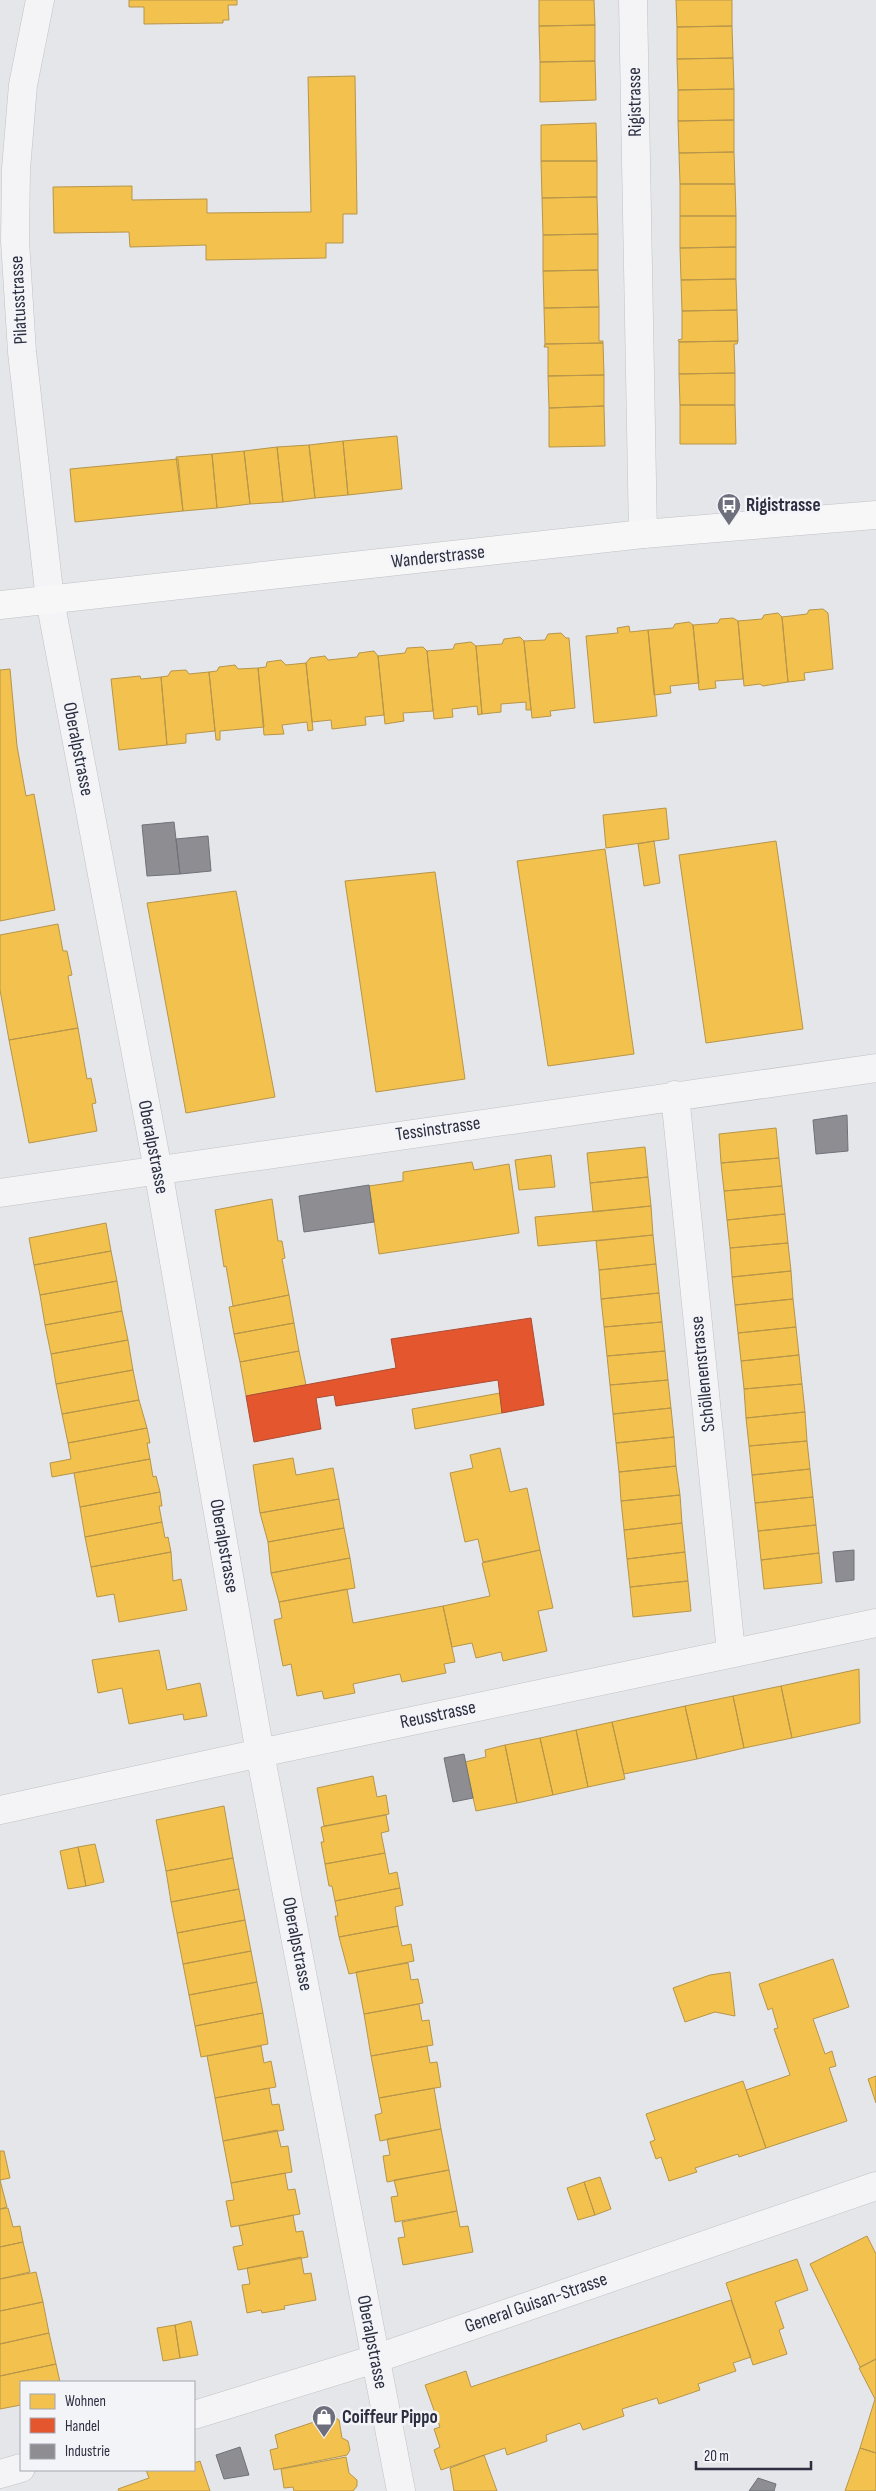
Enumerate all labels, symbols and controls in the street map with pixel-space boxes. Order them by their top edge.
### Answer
street label: Rigistrasse [623,67,647,137]
street label: Pilatusstrasse [5,255,33,345]
bus stop icon: Rigistrasse [716,492,742,526]
place label: Rigistrasse [746,494,821,517]
street label: Wanderstrasse [390,541,486,573]
street label: Oberalpstrasse [58,700,98,798]
street label: Oberalpstrasse [133,1098,173,1196]
street label: Tessinstrasse [394,1112,482,1146]
street label: Schöllenenstrasse [685,1315,721,1433]
street label: Oberalpstrasse [204,1497,244,1595]
street label: Reusstrasse [398,1696,478,1734]
street label: Oberalpstrasse [277,1895,317,1993]
street label: General Guisan-Strasse [462,2268,610,2338]
street label: Oberalpstrasse [352,2293,392,2391]
legend [20,2381,195,2471]
text: Wohnen [65,2392,106,2411]
shop icon: Coiffeur Pippo [311,2404,337,2438]
place label: Coiffeur Pippo [342,2406,438,2429]
text: Handel [65,2417,100,2436]
scale bar [696,2438,811,2470]
text: Industrie [65,2442,110,2461]
text: 20 m [704,2447,729,2466]

